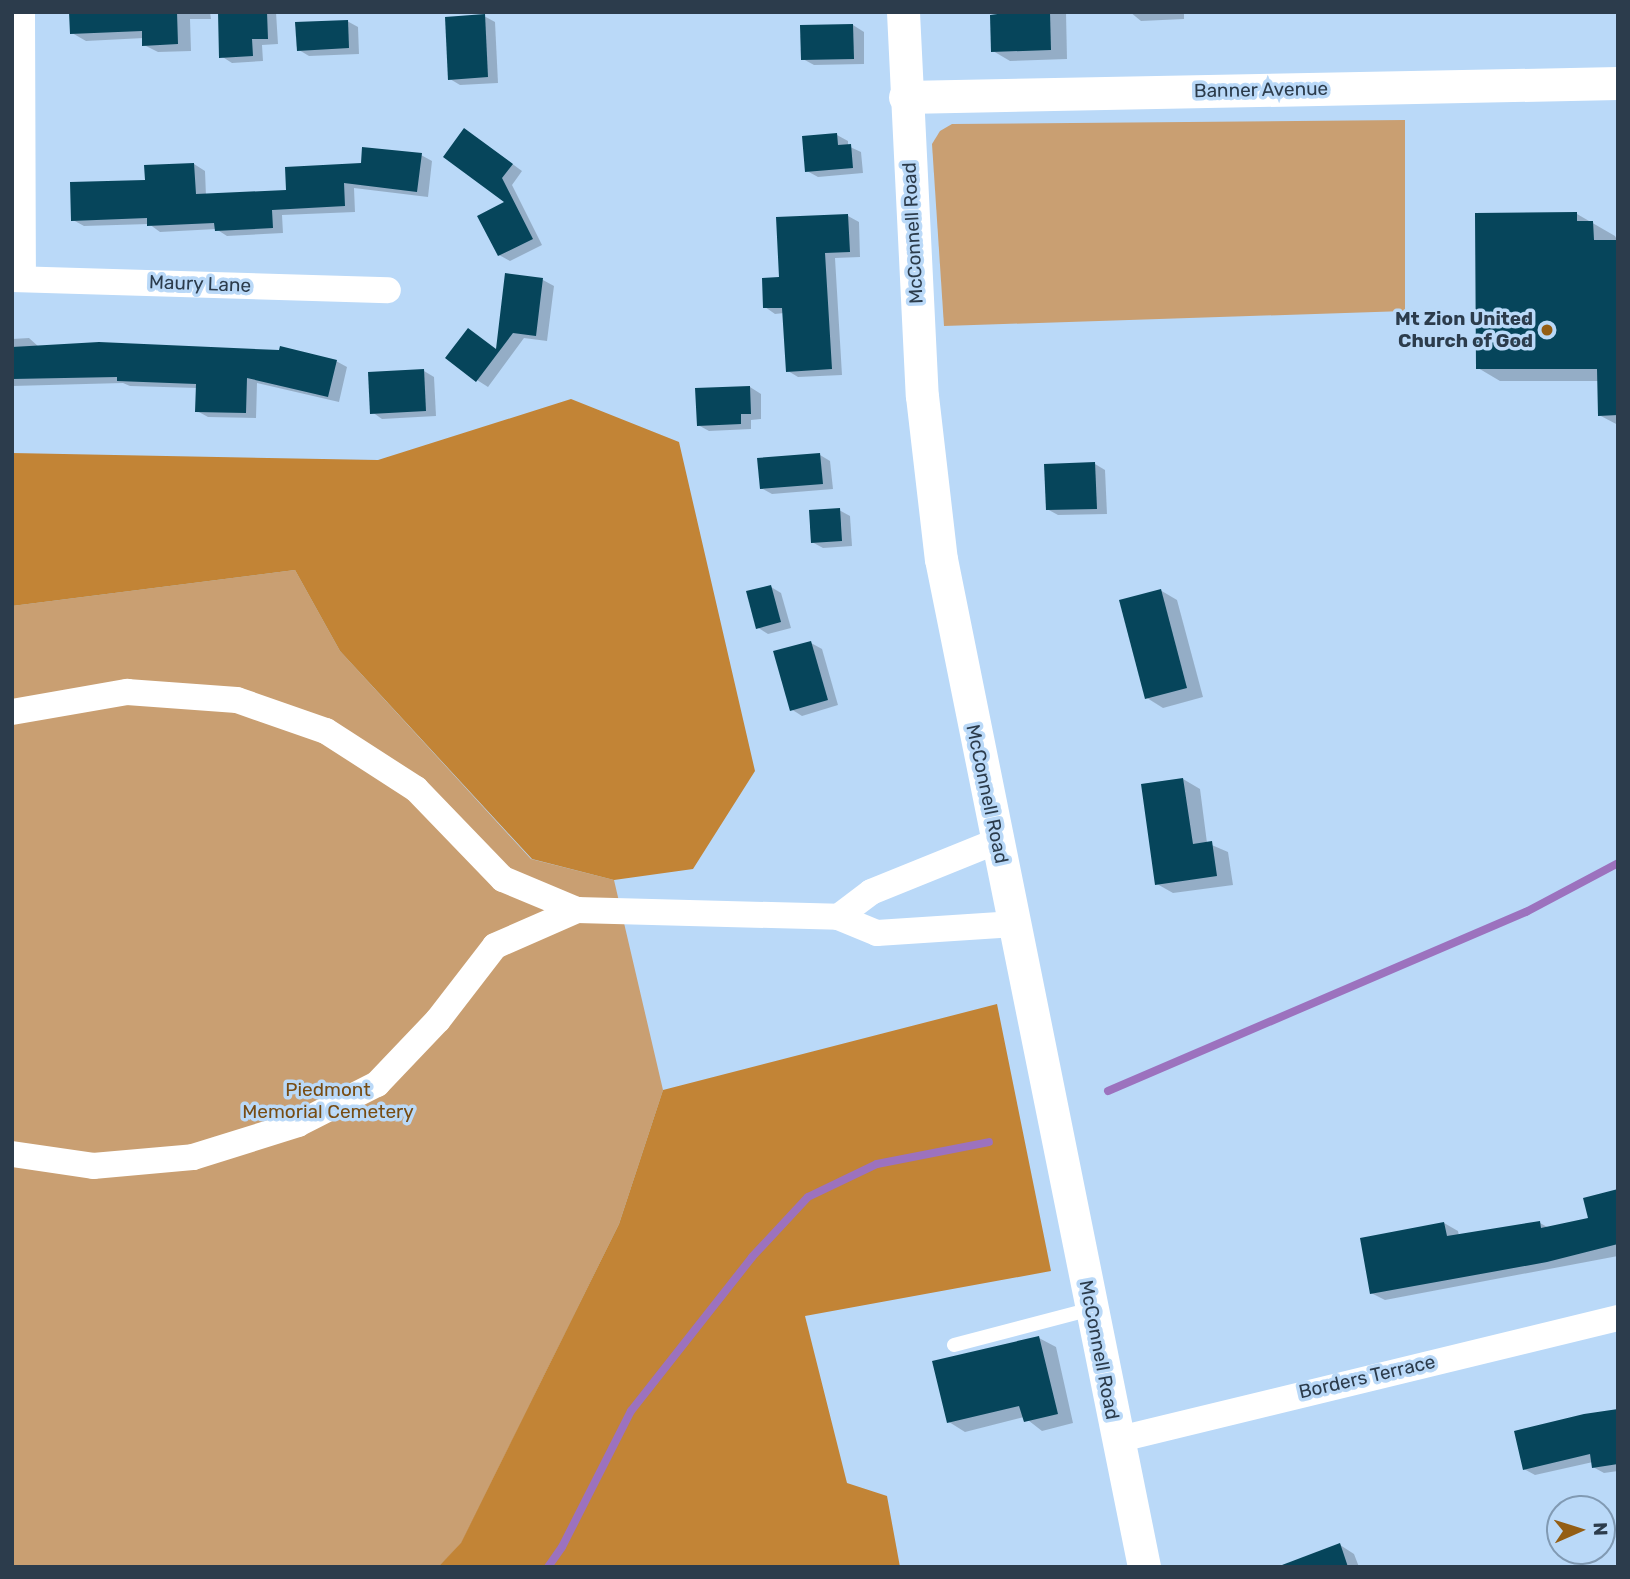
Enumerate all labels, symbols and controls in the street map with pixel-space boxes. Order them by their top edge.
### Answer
street label: Banner Avenue [1193,77,1329,103]
street label: McConnell Road [898,162,928,304]
street label: Maury Lane [148,271,252,297]
place label: Mt Zion United Church of God [1395,308,1533,352]
marker: Mt Zion United Church of God [1539,322,1555,338]
street label: McConnell Road [961,722,1013,866]
park label: Piedmont Memorial Cemetery [242,1079,414,1123]
street label: McConnell Road [1074,1278,1124,1422]
street label: Borders Terrace [1296,1350,1438,1404]
north arrow [1546,1495,1616,1565]
text: N [1589,1522,1612,1536]

